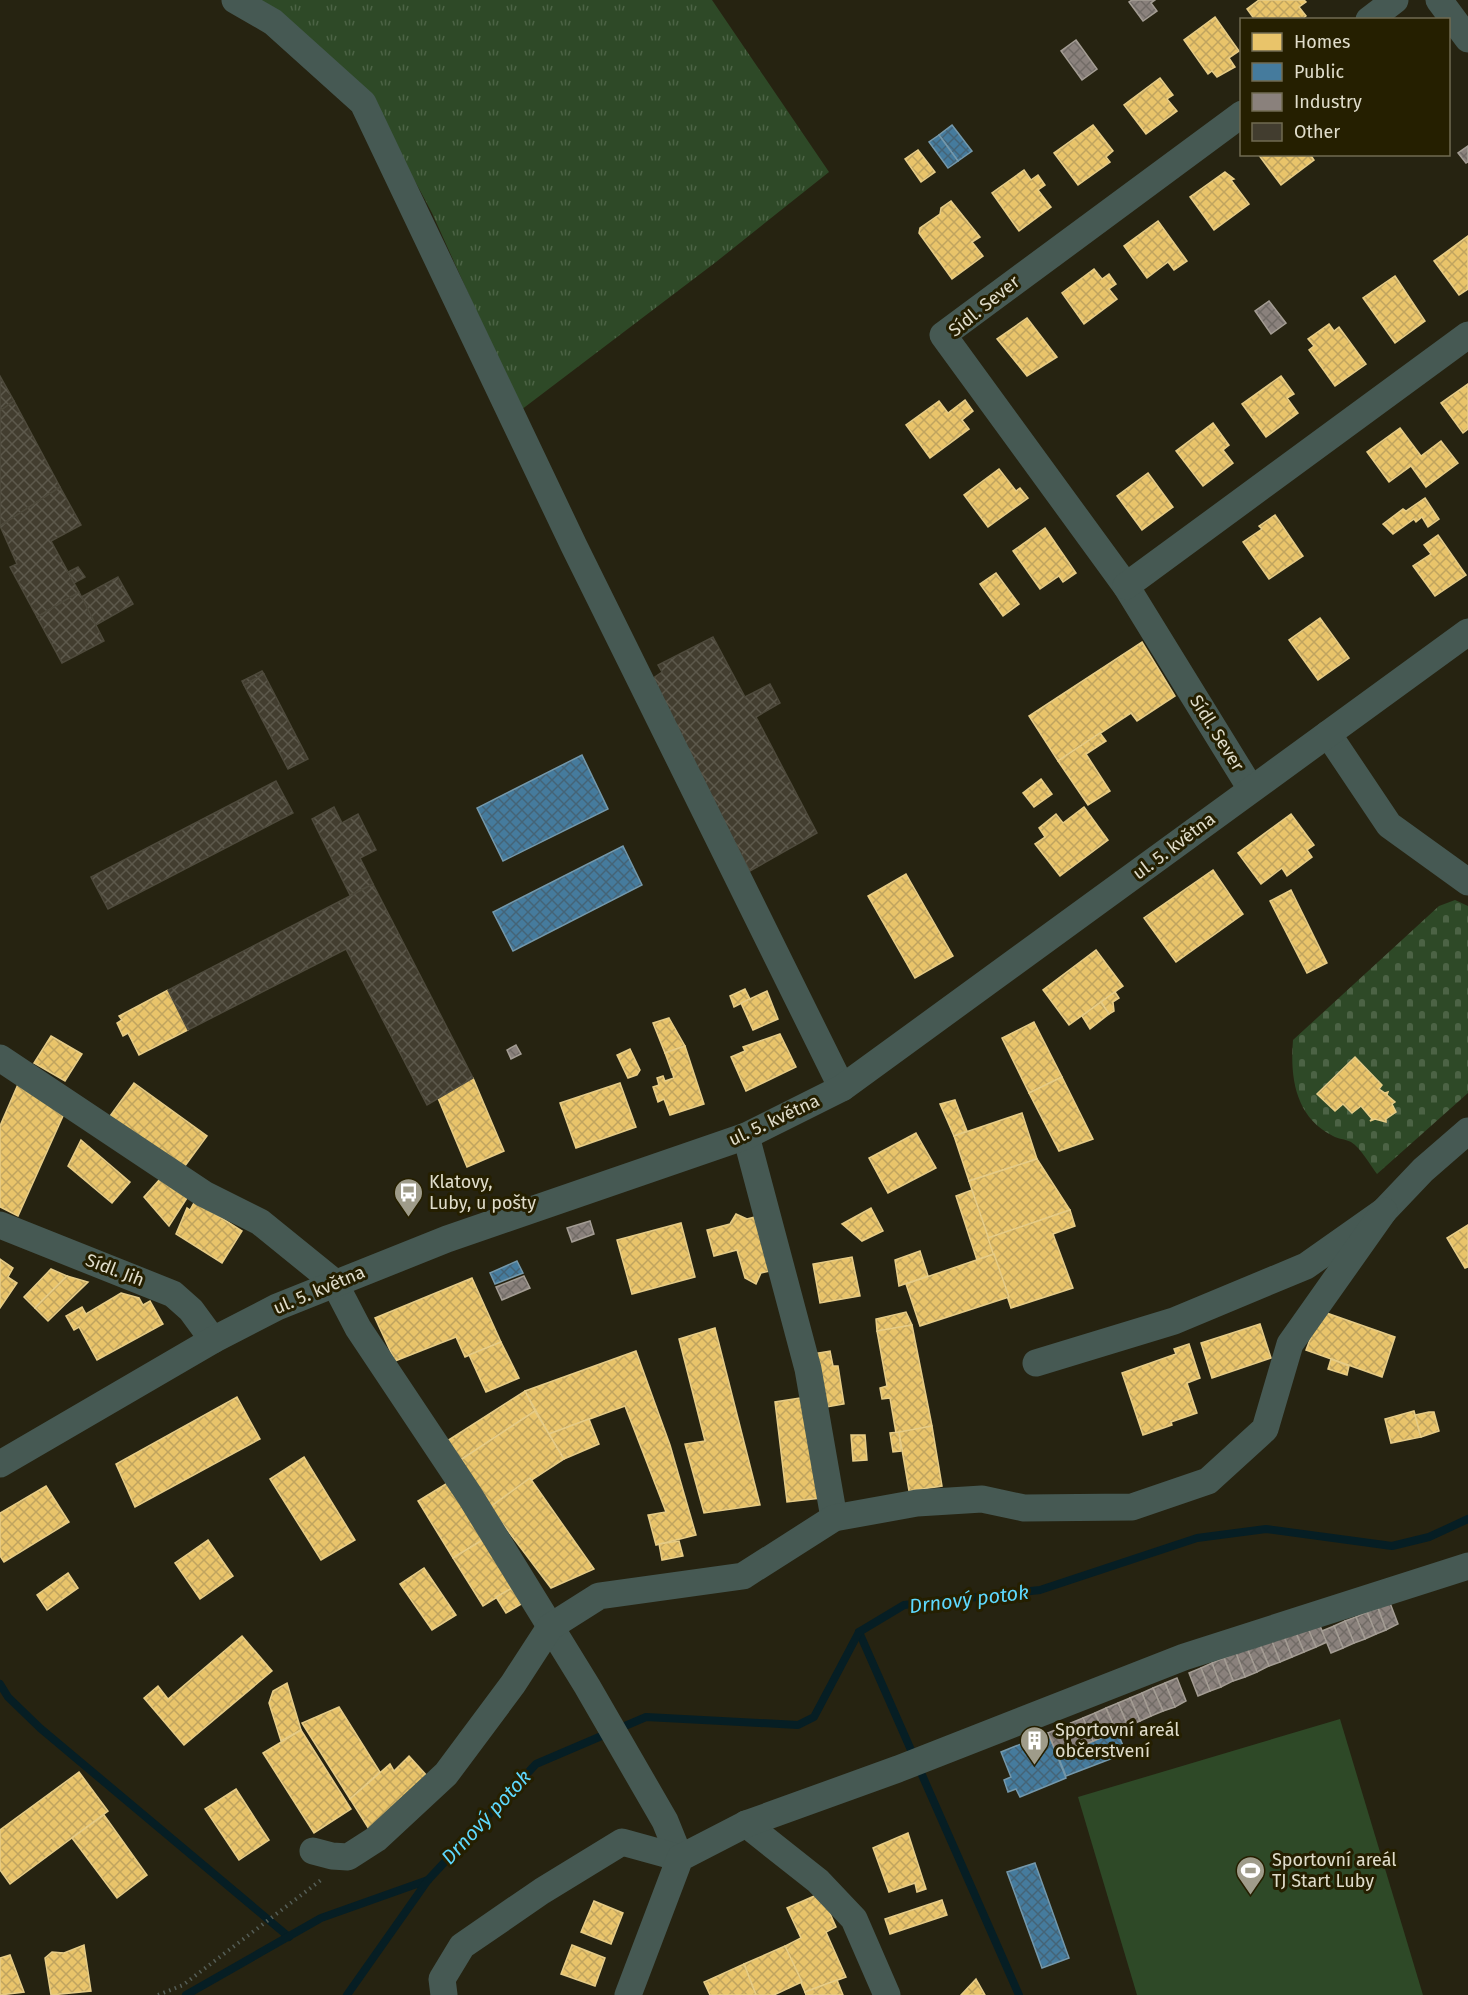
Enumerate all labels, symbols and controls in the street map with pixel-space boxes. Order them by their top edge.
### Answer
legend [1240,18,1450,156]
text: Homes [1294,31,1350,53]
text: Public [1294,61,1344,83]
text: Industry [1294,91,1362,113]
text: Other [1294,121,1340,143]
street label: Sídl. Sever [944,271,1024,341]
street label: Sídl. Sever [1185,691,1249,775]
street label: ul. 5. května [1128,808,1220,884]
street label: ul. 5. května [725,1089,823,1151]
place label: Klatovy, Luby, u pošty [429,1171,536,1214]
bus stop icon: Klatovy, Luby, u pošty [392,1176,424,1218]
street label: Sídl. Jih [82,1249,148,1291]
street label: ul. 5. května [270,1261,368,1319]
water label: Drnový potok [908,1580,1030,1618]
place label: Sportovní areál občerstvení [1055,1719,1180,1762]
building icon: Sportovní areál občerstvení [1018,1724,1050,1766]
water label: Drnový potok [436,1765,536,1869]
place label: Sportovní areál TJ Start Luby [1272,1849,1397,1892]
sports icon: Sportovní areál TJ Start Luby [1235,1854,1267,1896]

